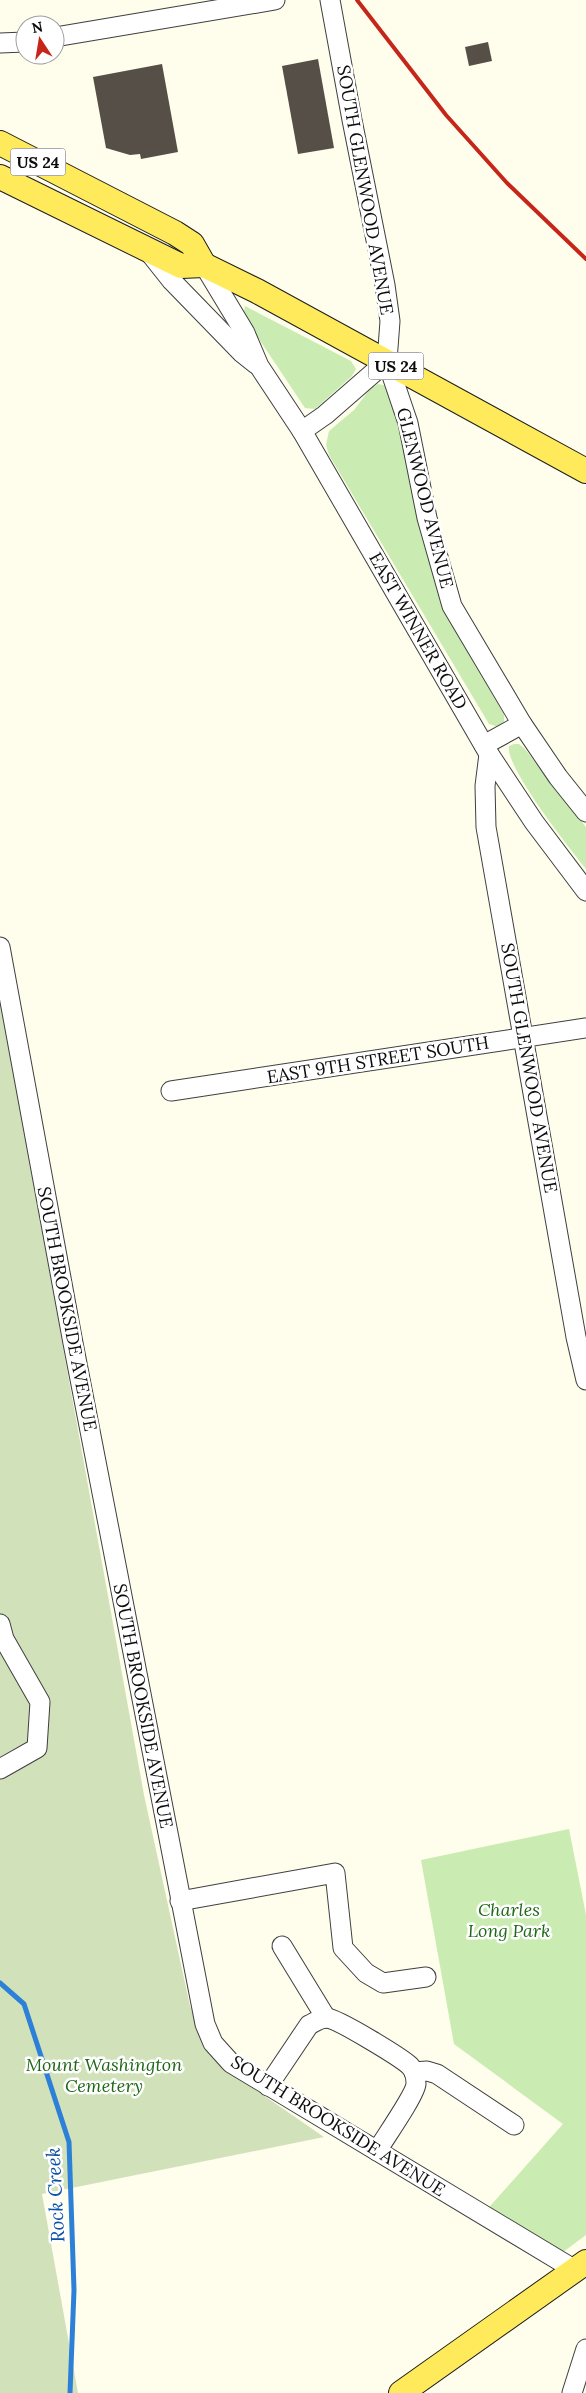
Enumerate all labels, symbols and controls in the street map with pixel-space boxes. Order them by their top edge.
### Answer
north arrow [15,15,65,65]
text: N [30,17,45,37]
street label: SOUTH GLENWOOD AVENUE [332,63,399,317]
road number: US 24 [10,148,66,176]
road number: US 24 [368,352,424,380]
street label: GLENWOOD AVENUE [392,405,459,591]
street label: EAST WINNER ROAD [364,548,473,713]
street label: SOUTH GLENWOOD AVENUE [496,941,563,1195]
street label: EAST 9TH STREET SOUTH [265,1031,491,1088]
street label: SOUTH BROOKSIDE AVENUE [32,1185,103,1433]
street label: SOUTH BROOKSIDE AVENUE [108,1582,179,1830]
park label: Charles Long Park [468,1898,550,1942]
street label: SOUTH BROOKSIDE AVENUE [227,2050,450,2201]
park label: Mount Washington Cemetery [26,2053,182,2097]
water label: Rock Creek [41,2147,69,2243]

